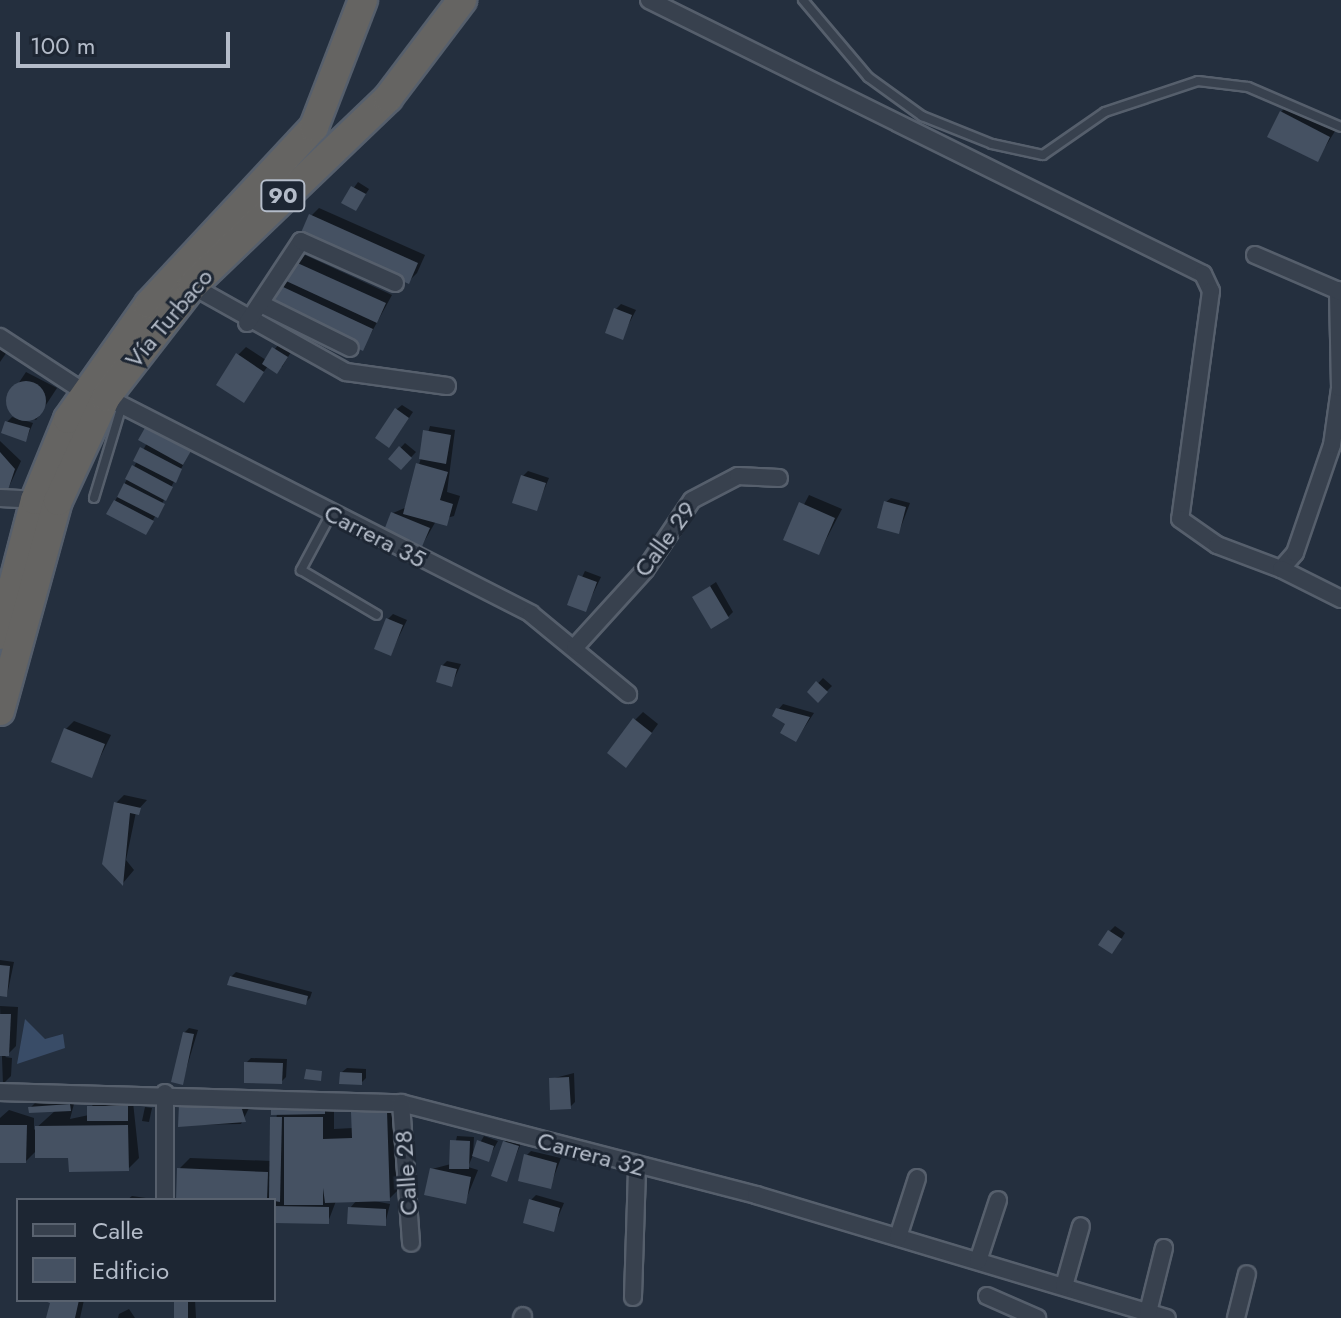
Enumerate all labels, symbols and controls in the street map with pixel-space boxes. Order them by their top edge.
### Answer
scale bar [20,16,234,66]
text: 100 m [30,28,96,63]
road number: 90 [259,178,307,214]
street label: Vía Turbaco [119,263,219,373]
street label: Calle 29 [628,496,702,582]
street label: Carrera 35 [319,498,431,574]
street label: Carrera 32 [534,1126,648,1182]
street label: Calle 28 [389,1129,423,1217]
legend [16,1198,276,1302]
text: Calle [92,1213,143,1248]
text: Edificio [92,1253,169,1288]

